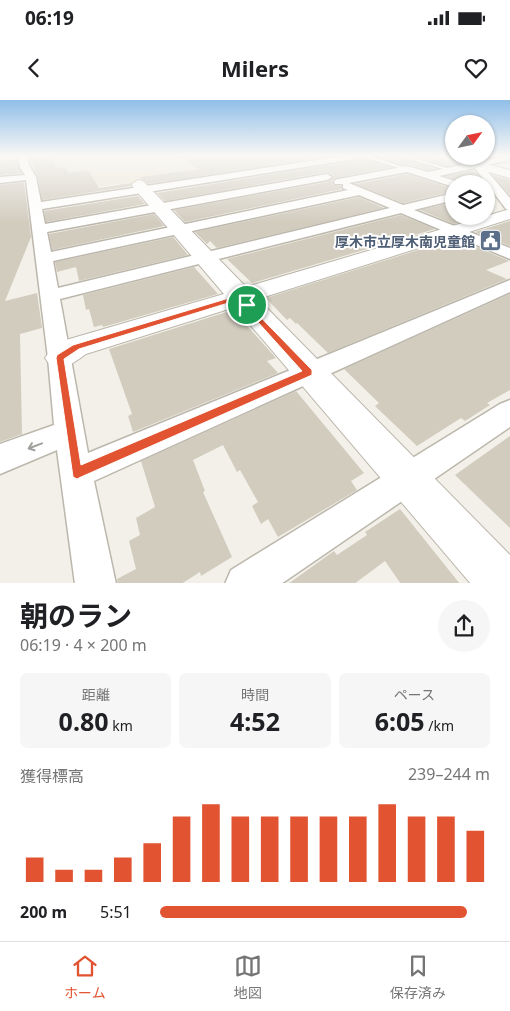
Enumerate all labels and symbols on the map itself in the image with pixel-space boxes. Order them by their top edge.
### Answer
north arrow [445,115,495,165]
public building icon: 厚木市立厚木南児童館 [479,229,503,253]
place label: 厚木市立厚木南児童館 [335,232,475,251]
pin [226,284,268,326]
one-way arrow [27,442,43,451]

